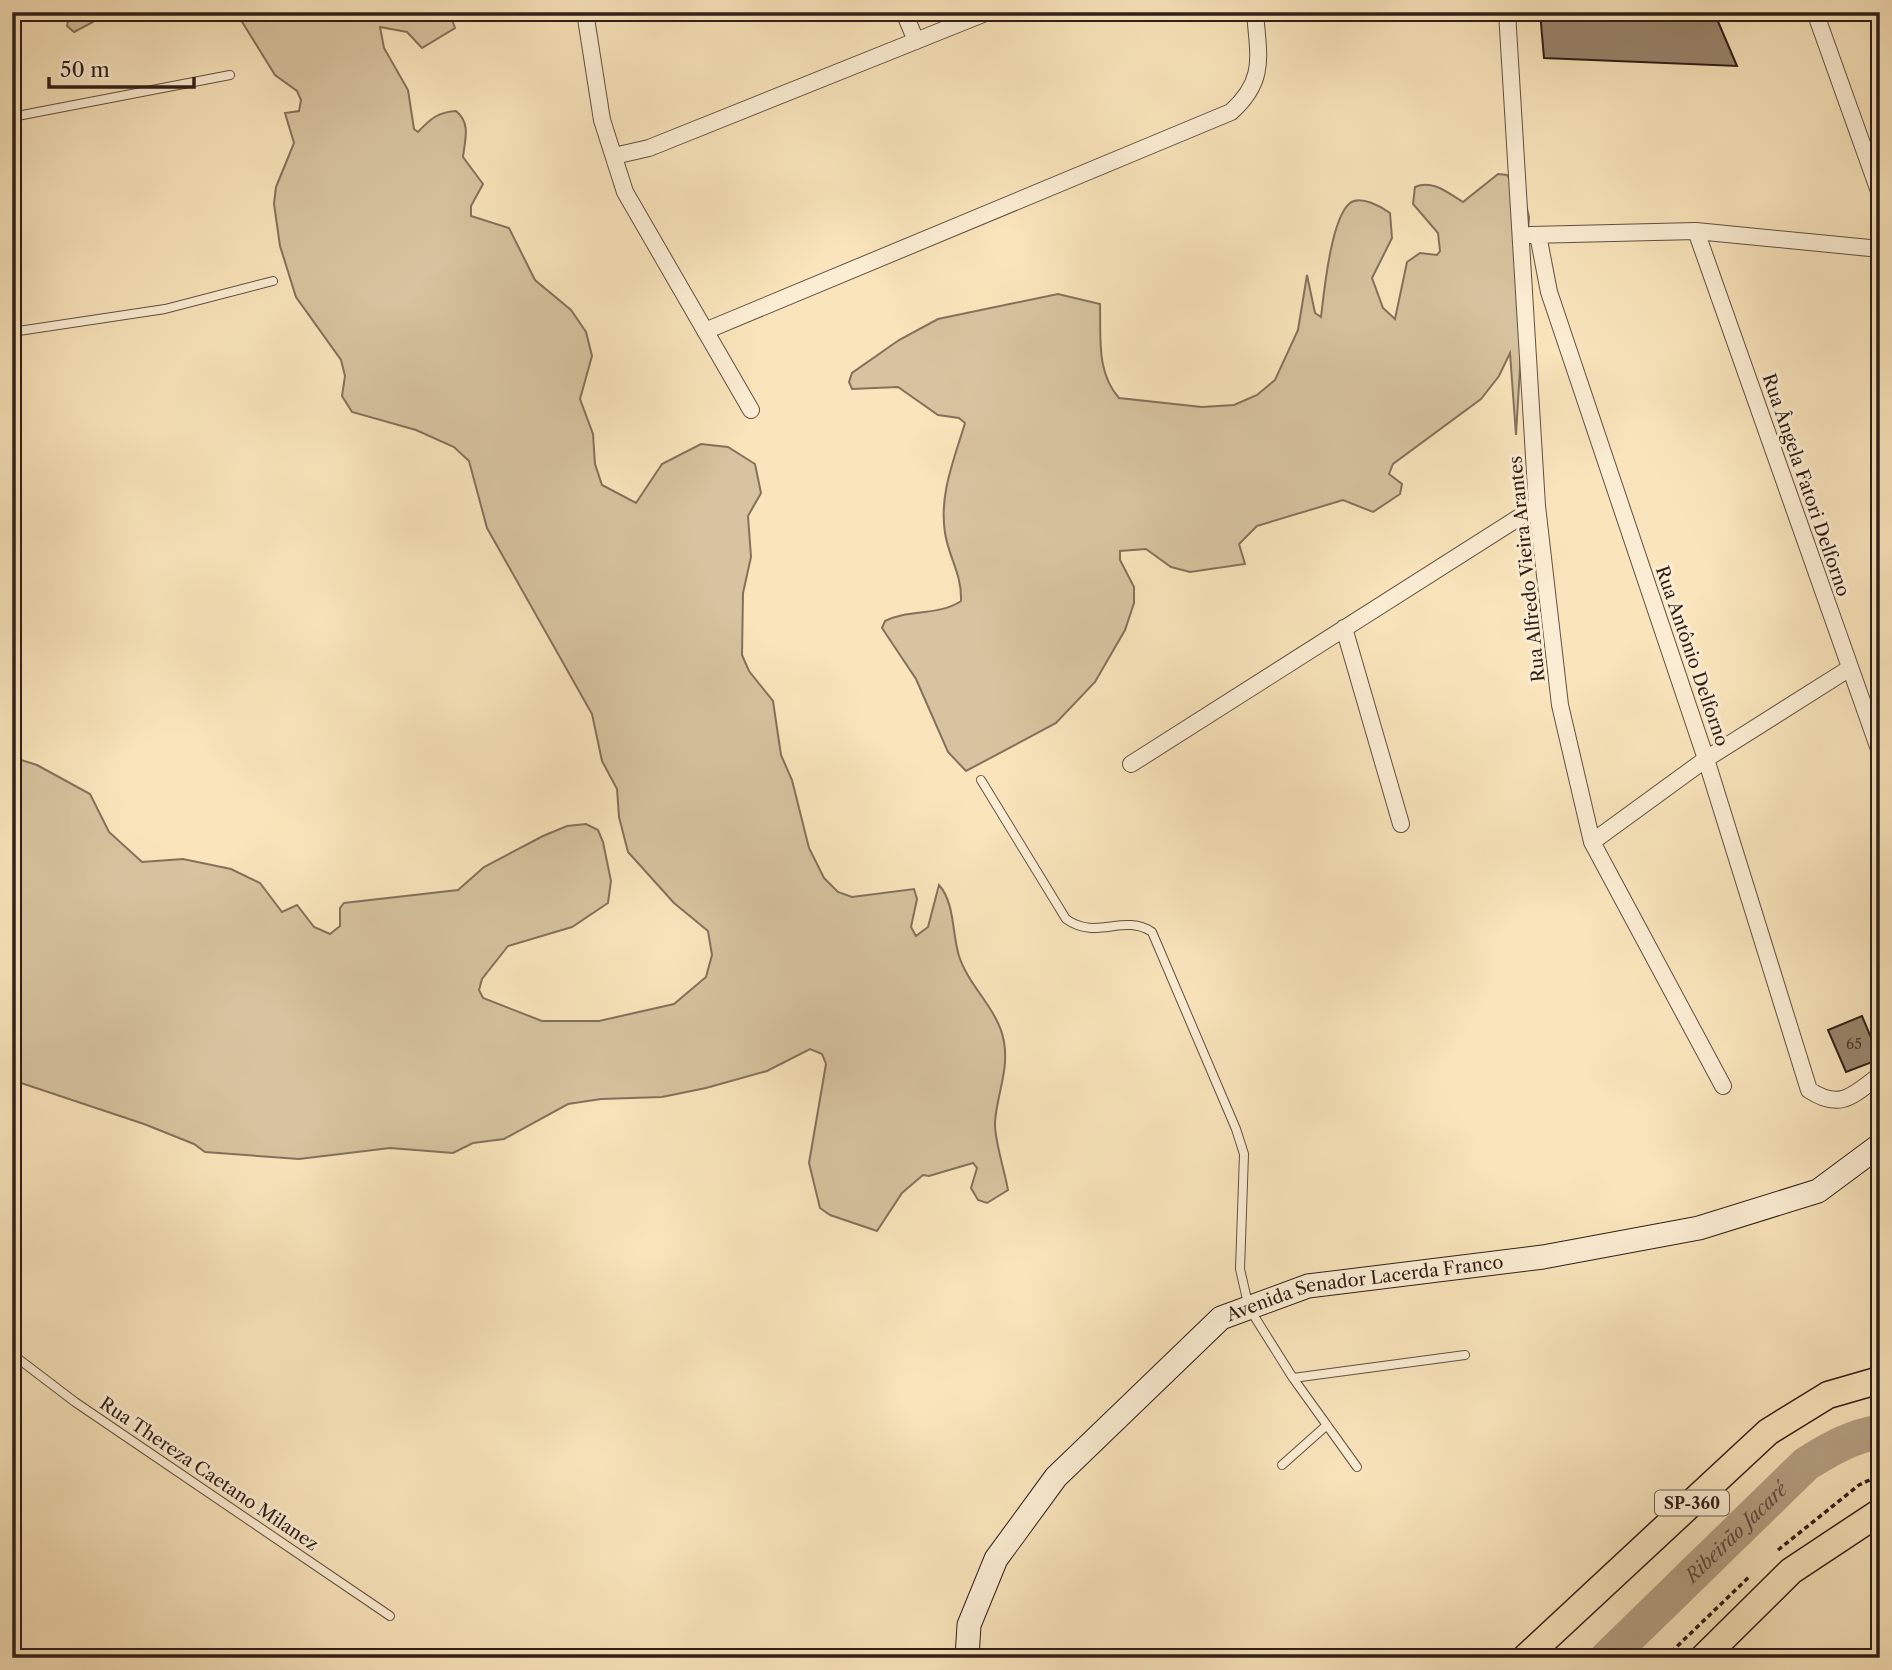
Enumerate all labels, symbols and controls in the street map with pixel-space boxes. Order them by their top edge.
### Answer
scale bar [49,46,194,90]
text: 50 m [60,57,110,82]
street label: Rua Ângela Fatori Delforno [1757,370,1855,599]
street label: Rua Alfredo Vieira Arantes [1504,455,1550,683]
street label: Rua Antônio Delforno [1651,563,1733,749]
house number: 65 [1846,1035,1862,1053]
street label: Avenida Senador Lacerda Franco [1222,1251,1504,1326]
street label: Rua Thereza Caetano Milanez [95,1392,323,1556]
water label: Ribeirão Jacaré [1679,1477,1793,1589]
road number: SP-360 [1655,1490,1729,1516]

